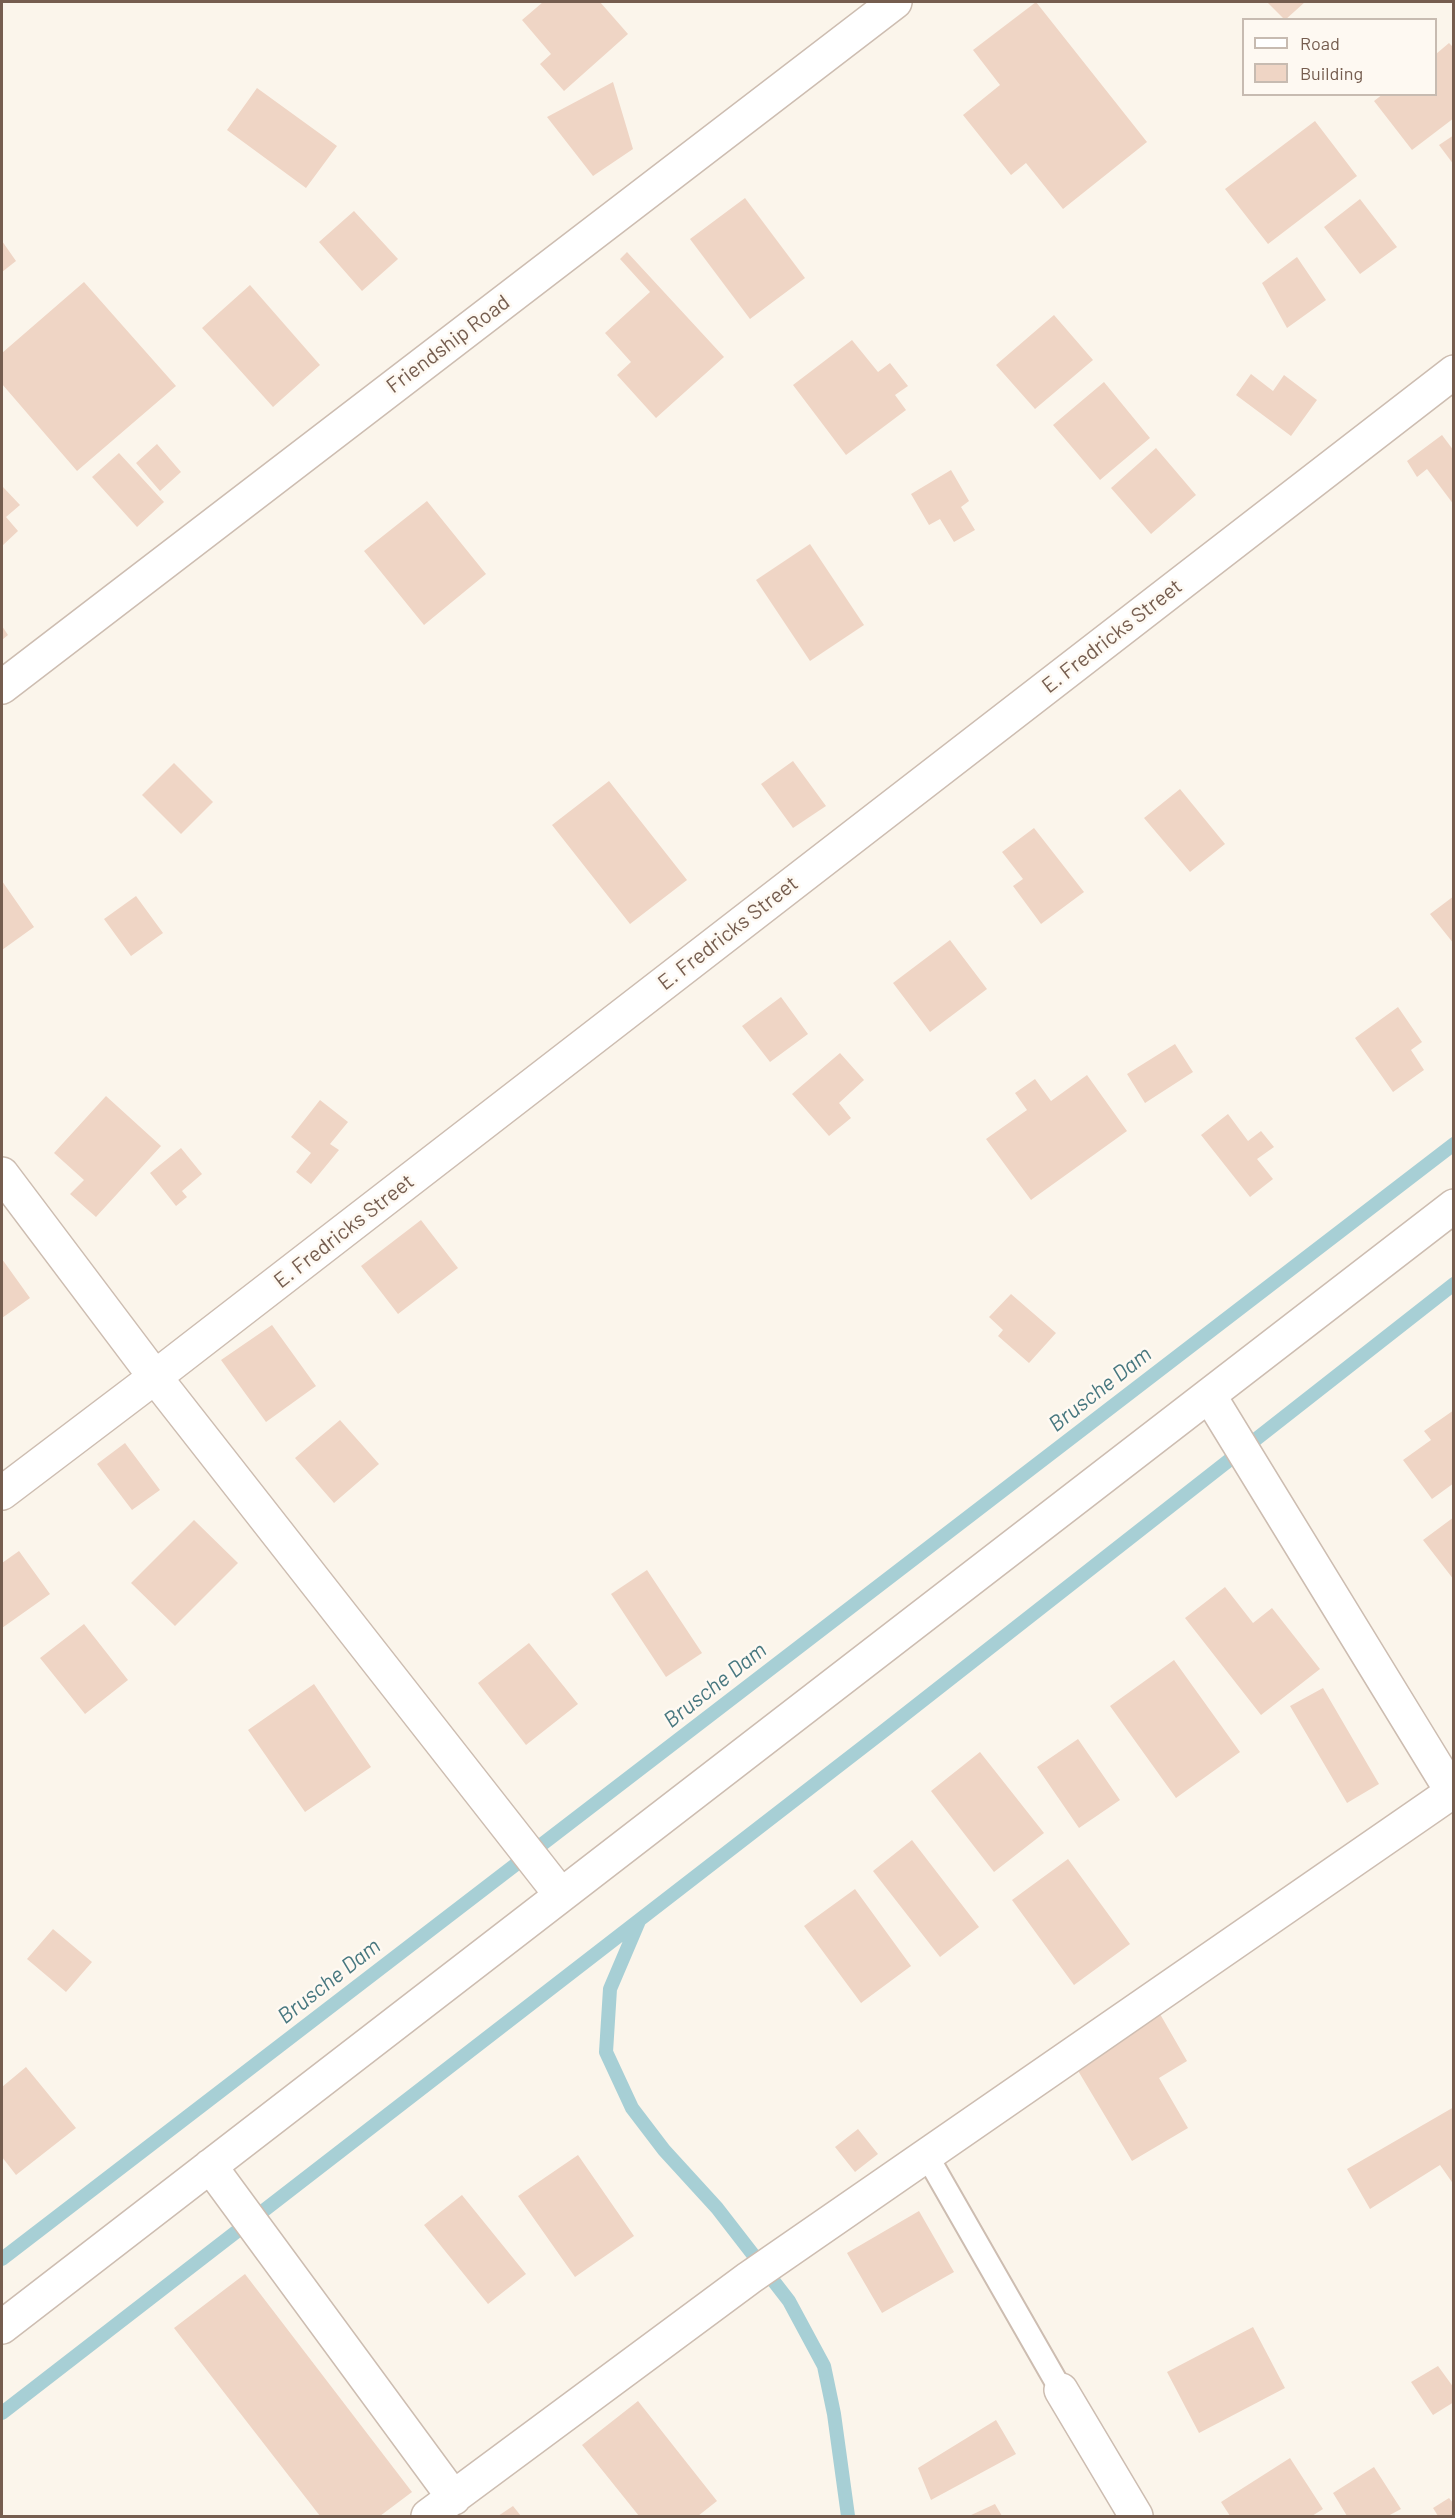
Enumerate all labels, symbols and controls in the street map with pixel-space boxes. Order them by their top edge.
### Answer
legend [1242,18,1437,96]
text: Road [1300,32,1340,54]
text: Building [1300,62,1363,84]
street label: Friendship Road [382,290,514,398]
street label: E. Fredricks Street [1037,574,1187,698]
street label: E. Fredricks Street [653,871,803,995]
street label: E. Fredricks Street [269,1169,419,1293]
water label: Brusche Dam [1043,1341,1157,1437]
water label: Brusche Dam [658,1637,772,1733]
water label: Brusche Dam [272,1933,386,2029]

